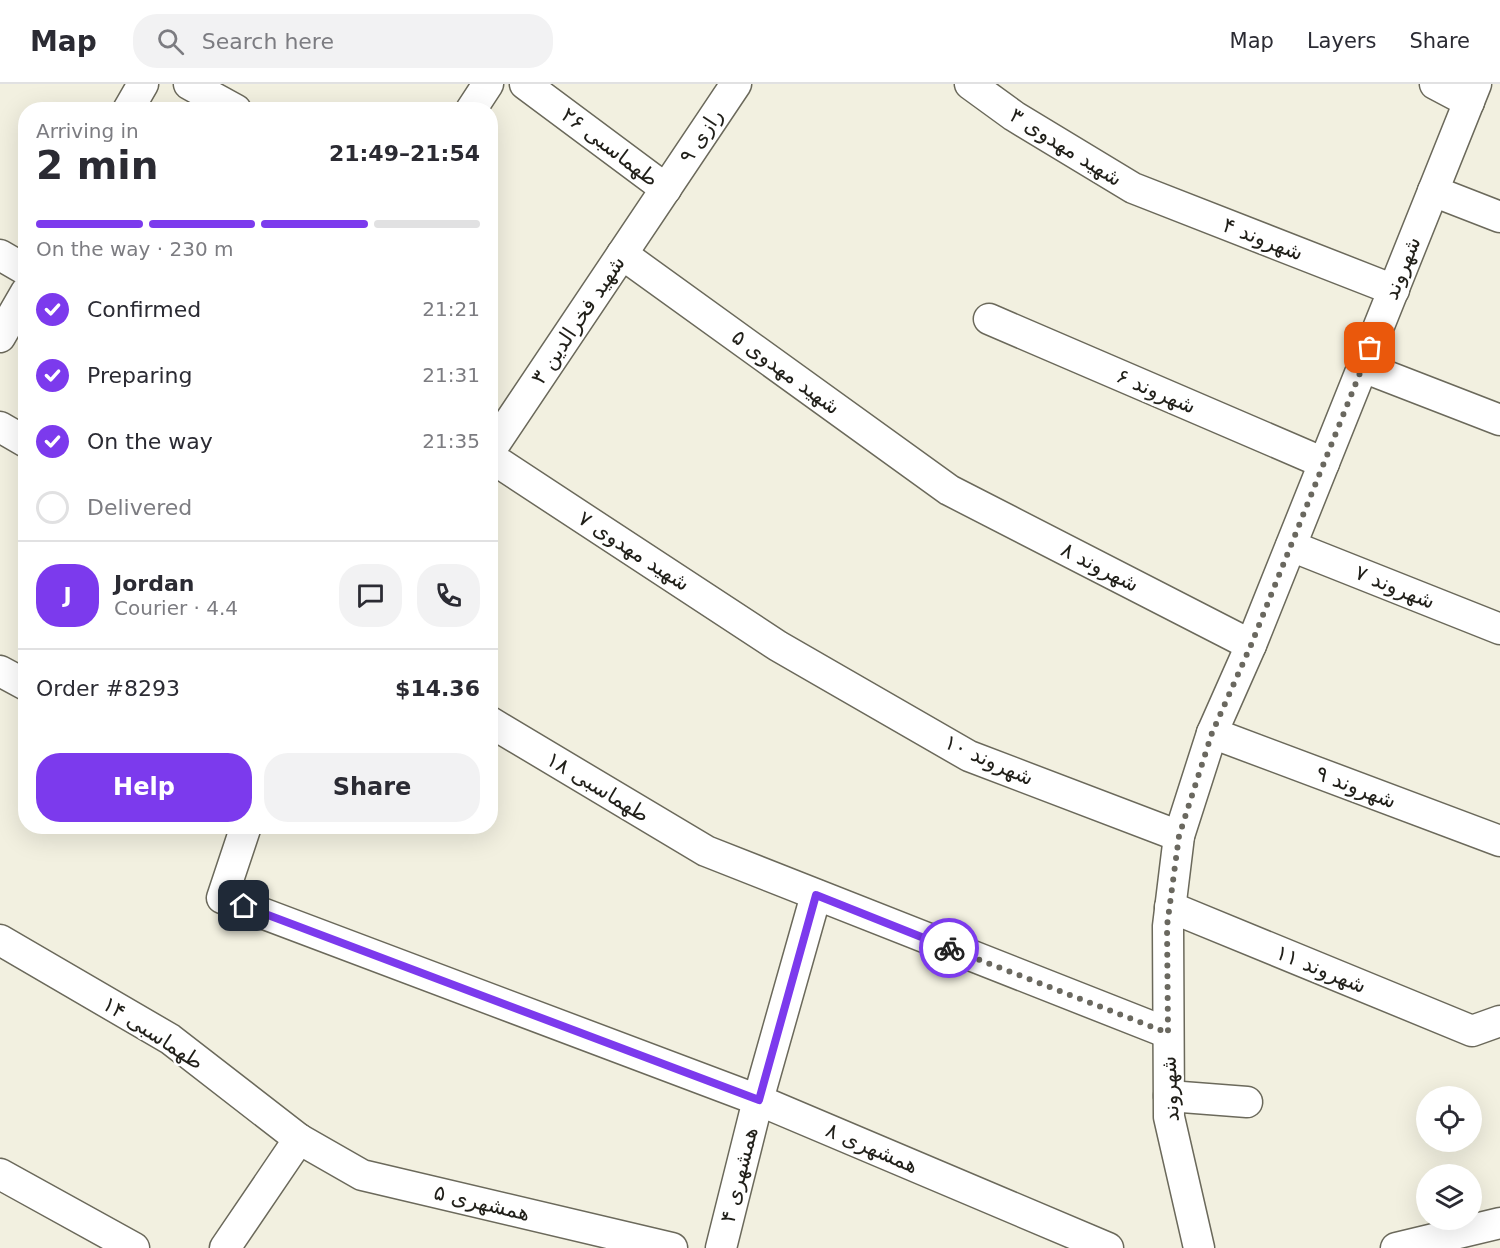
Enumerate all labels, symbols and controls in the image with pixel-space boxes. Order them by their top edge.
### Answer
search box [133,14,553,68]
text: Map [30,25,97,58]
icon: search [154,25,187,58]
text: Search here [202,29,334,54]
text: Map [1230,29,1274,53]
text: Layers [1307,29,1376,53]
text: Share [1409,29,1470,53]
street label: ۲۶ طهماسبی [557,103,663,191]
street label: ۳ شهید مهدوی [1005,103,1127,191]
street label: رازی ۹ [674,104,728,168]
text: Arriving in [36,119,139,143]
text: 21:49–21:54 [329,141,480,166]
text: 2 min [36,143,158,188]
street label: شهروند ۴ [1220,213,1306,265]
street label: شهروند [1379,233,1425,303]
text: On the way · 230 m [36,237,234,261]
street label: ۳ شهید فخرالدین [526,251,630,389]
icon: check [36,293,69,326]
text: Confirmed [87,297,201,322]
text: 21:21 [422,297,480,321]
pin [1344,322,1395,373]
street label: ۵ شهید مهدوی [727,325,845,419]
icon: bag [1353,331,1386,364]
icon: check [36,359,69,392]
text: Preparing [87,363,193,388]
text: 21:31 [422,363,480,387]
street label: شهروند ۶ [1113,364,1199,418]
icon: check [36,425,69,458]
text: On the way [87,429,213,454]
text: 21:35 [422,429,480,453]
text: Delivered [87,495,192,520]
street label: ۷ شهید مهدوی [574,506,694,596]
street label: شهروند ۸ [1057,537,1143,597]
street label: شهروند ۷ [1352,560,1438,614]
button: chat [339,564,402,627]
button: phone [417,564,480,627]
text: Jordan [114,571,194,596]
text: J [63,583,72,608]
text: Courier · 4.4 [114,596,238,620]
text: Order #8293 [36,676,180,701]
text: $14.36 [395,676,480,701]
street label: شهروند ۱۰ [941,730,1037,790]
street label: ۱۸ طهماسبی [542,747,654,827]
button: Help [36,753,252,822]
button: Share [264,753,480,822]
street label: شهروند ۹ [1313,761,1399,813]
pin [218,880,269,931]
icon: home [227,889,260,922]
courier [919,918,979,978]
icon: bike [933,932,966,965]
street label: شهروند ۱۱ [1272,940,1370,998]
street label: ۱۴ طهماسبی [98,991,208,1075]
street label: شهروند [1156,1055,1184,1123]
map controls [1416,1086,1482,1230]
button: locate [1416,1086,1482,1152]
street label: ۸ همشهری [822,1118,922,1178]
street label: همشهری ۴ [716,1125,762,1225]
button: layers [1416,1164,1482,1230]
street label: ۵ همشهری [432,1180,532,1226]

